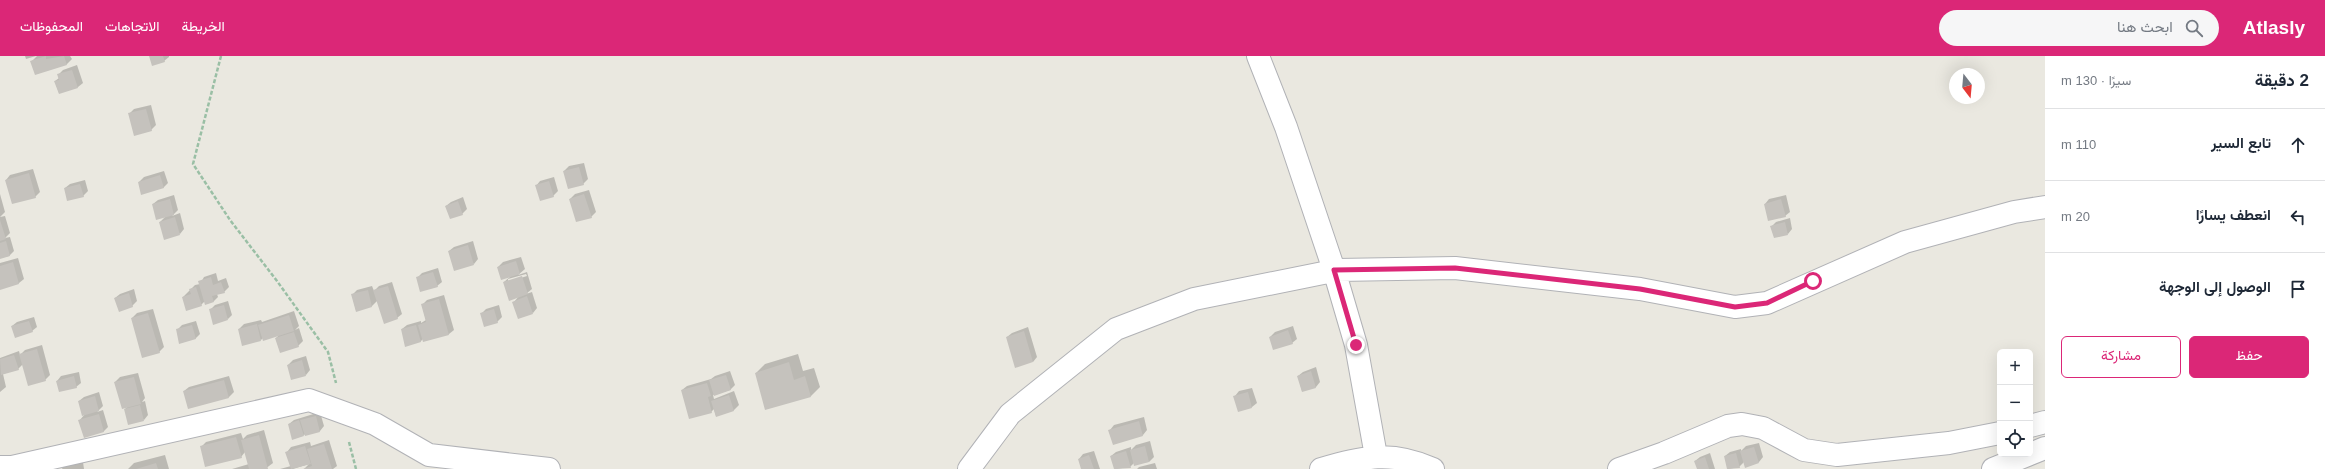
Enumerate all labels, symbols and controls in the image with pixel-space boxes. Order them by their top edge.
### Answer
search box [1939,10,2219,46]
icon: search [2183,17,2205,39]
text: Atlasly [2243,17,2305,38]
text: المحفوظات [20,18,83,34]
text: الاتجاهات [105,18,159,34]
text: الخريطة [181,18,225,34]
text: ابحث هنا [2117,18,2173,35]
north arrow [1949,68,1985,104]
text: 2 دقيقة [2255,71,2309,90]
text: سيرًا · 130 m [2061,73,2131,88]
text: تابع السير [2211,134,2271,151]
icon: ahead [2287,134,2309,156]
text: 110 m [2061,137,2096,152]
text: انعطف يسارًا [2196,206,2271,223]
icon: left [2287,206,2309,228]
text: 20 m [2061,209,2090,224]
route start [1804,272,1822,290]
text: الوصول إلى الوجهة [2159,278,2271,295]
icon: arrive [2287,278,2309,300]
route end [1347,336,1365,354]
button: مشاركة [2061,336,2181,378]
button: حفظ [2189,336,2309,378]
map controls [1997,349,2033,457]
button: + [1997,349,2033,385]
button: − [1997,385,2033,421]
button: locate [1997,421,2033,457]

